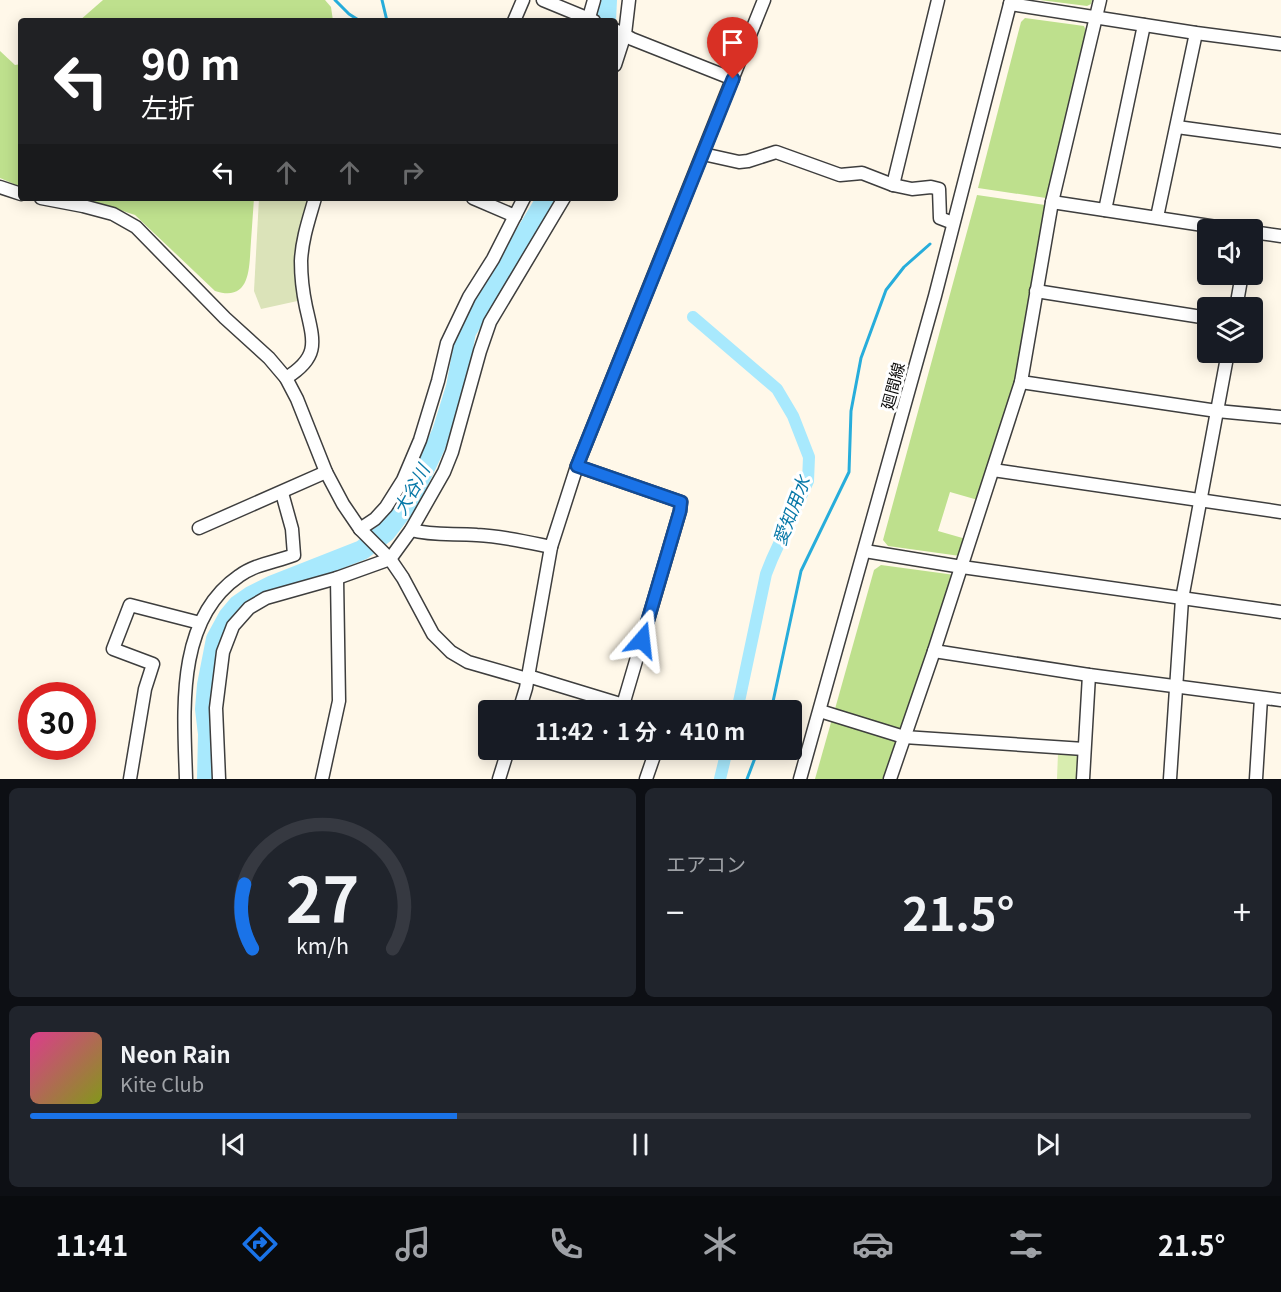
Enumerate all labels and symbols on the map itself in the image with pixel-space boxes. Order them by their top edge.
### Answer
pin [707,17,758,79]
street label: 廻間線 [874,359,910,412]
water label: 大谷川 [386,457,436,519]
water label: 愛知用水 [765,470,816,549]
position arrow [610,608,674,672]
speed limit sign: 30 [18,682,96,760]

